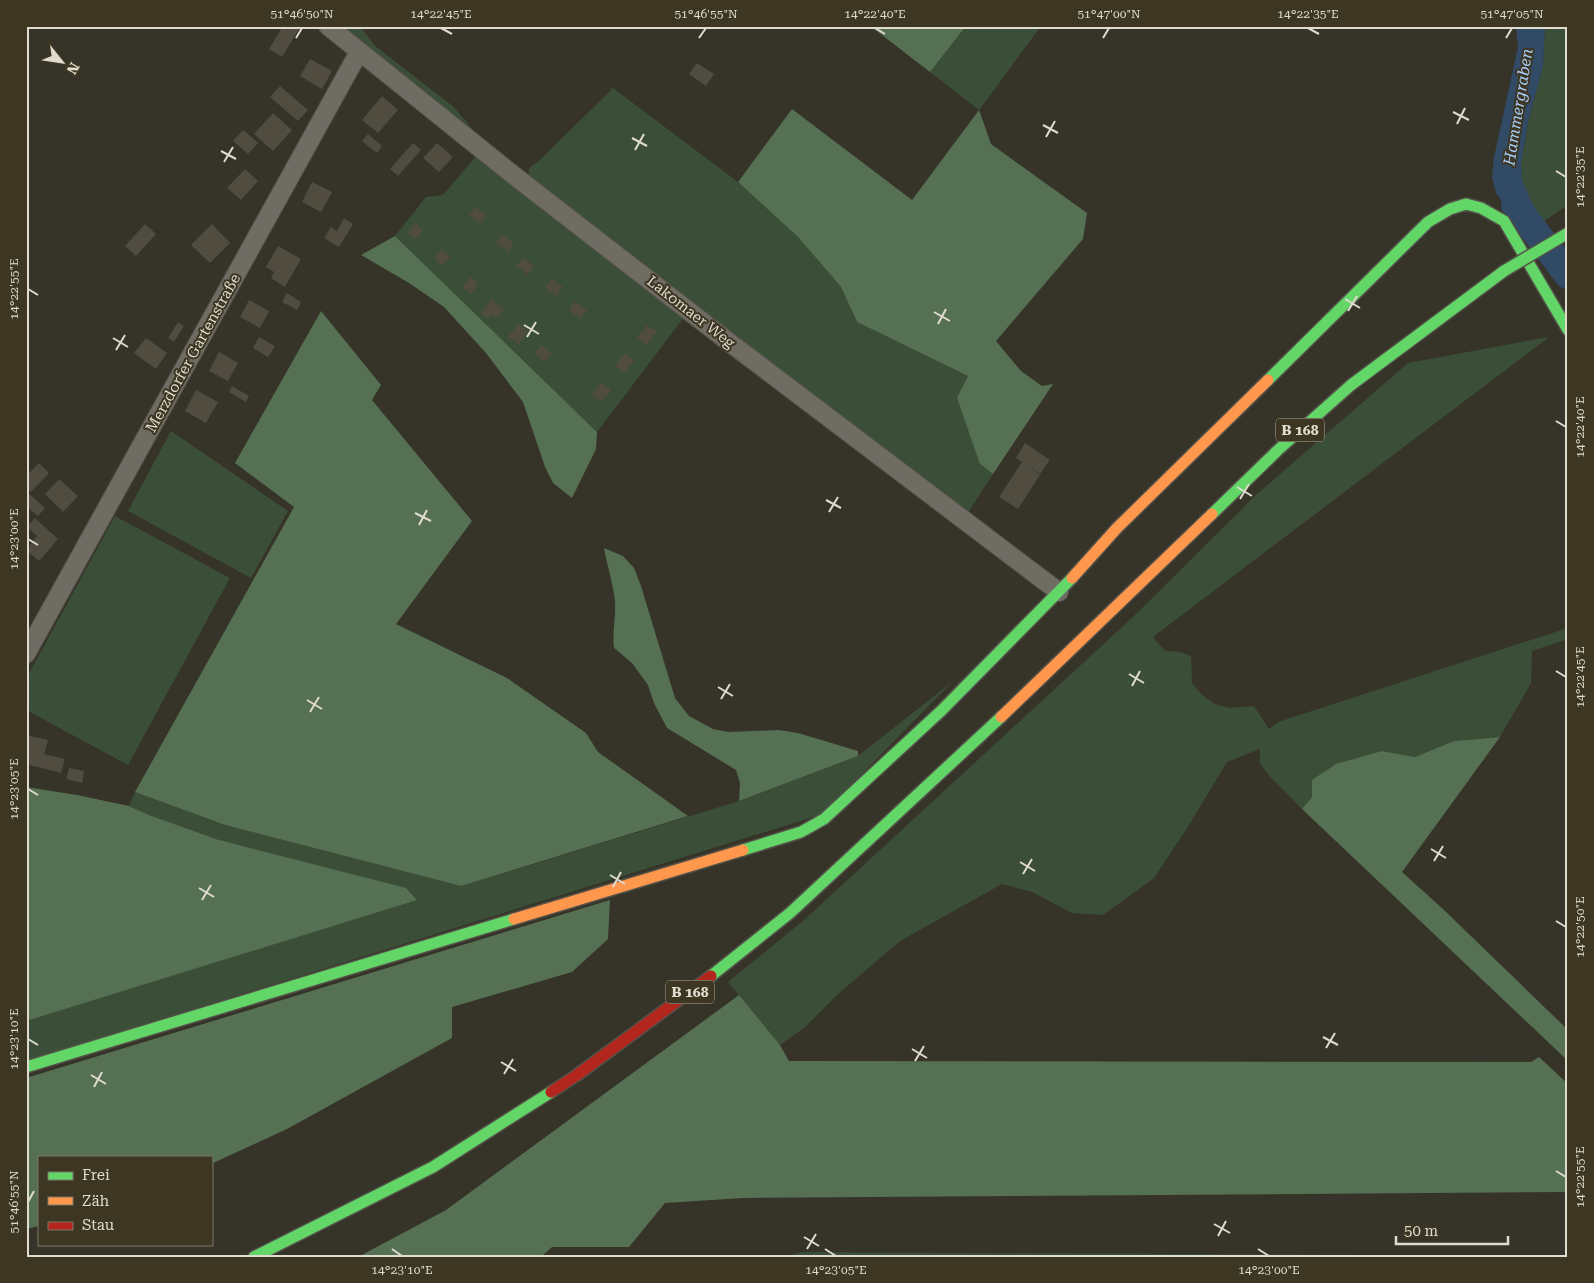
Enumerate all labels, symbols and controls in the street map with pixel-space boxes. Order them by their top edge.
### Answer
text: 51°46'50"N [270,7,334,21]
text: 14°22'45"E [410,7,472,21]
text: 51°46'55"N [674,7,738,21]
text: 14°22'40"E [844,7,906,21]
text: 51°47'00"N [1077,7,1141,21]
text: 14°22'35"E [1277,7,1339,21]
text: 51°47'05"N [1480,7,1544,21]
north arrow [38,38,88,88]
water label: Hammergraben [1499,47,1537,168]
text: N [64,60,83,77]
text: 14°22'35"E [1573,146,1587,208]
text: 14°22'55"E [7,258,21,320]
street label: Merzdorfer Gartenstraße [142,270,244,436]
street label: Lakomaer Weg [643,272,739,352]
text: 14°22'40"E [1573,396,1587,458]
road number: B 168 [1276,418,1324,442]
text: 14°23'00"E [7,508,21,570]
text: 14°22'45"E [1573,646,1587,708]
text: 14°23'05"E [7,758,21,820]
text: 14°22'50"E [1573,896,1587,958]
road number: B 168 [666,980,714,1004]
text: 14°23'10"E [7,1008,21,1070]
text: 14°22'55"E [1573,1146,1587,1208]
legend [38,1156,212,1246]
text: Frei [82,1166,110,1184]
text: 51°46'55"N [7,1170,21,1234]
text: Zäh [82,1192,110,1210]
scale bar [1396,1213,1509,1245]
text: Stau [82,1216,115,1234]
text: 50 m [1404,1222,1439,1240]
text: 14°23'10"E [371,1263,433,1277]
text: 14°23'05"E [805,1263,867,1277]
text: 14°23'00"E [1238,1263,1300,1277]

